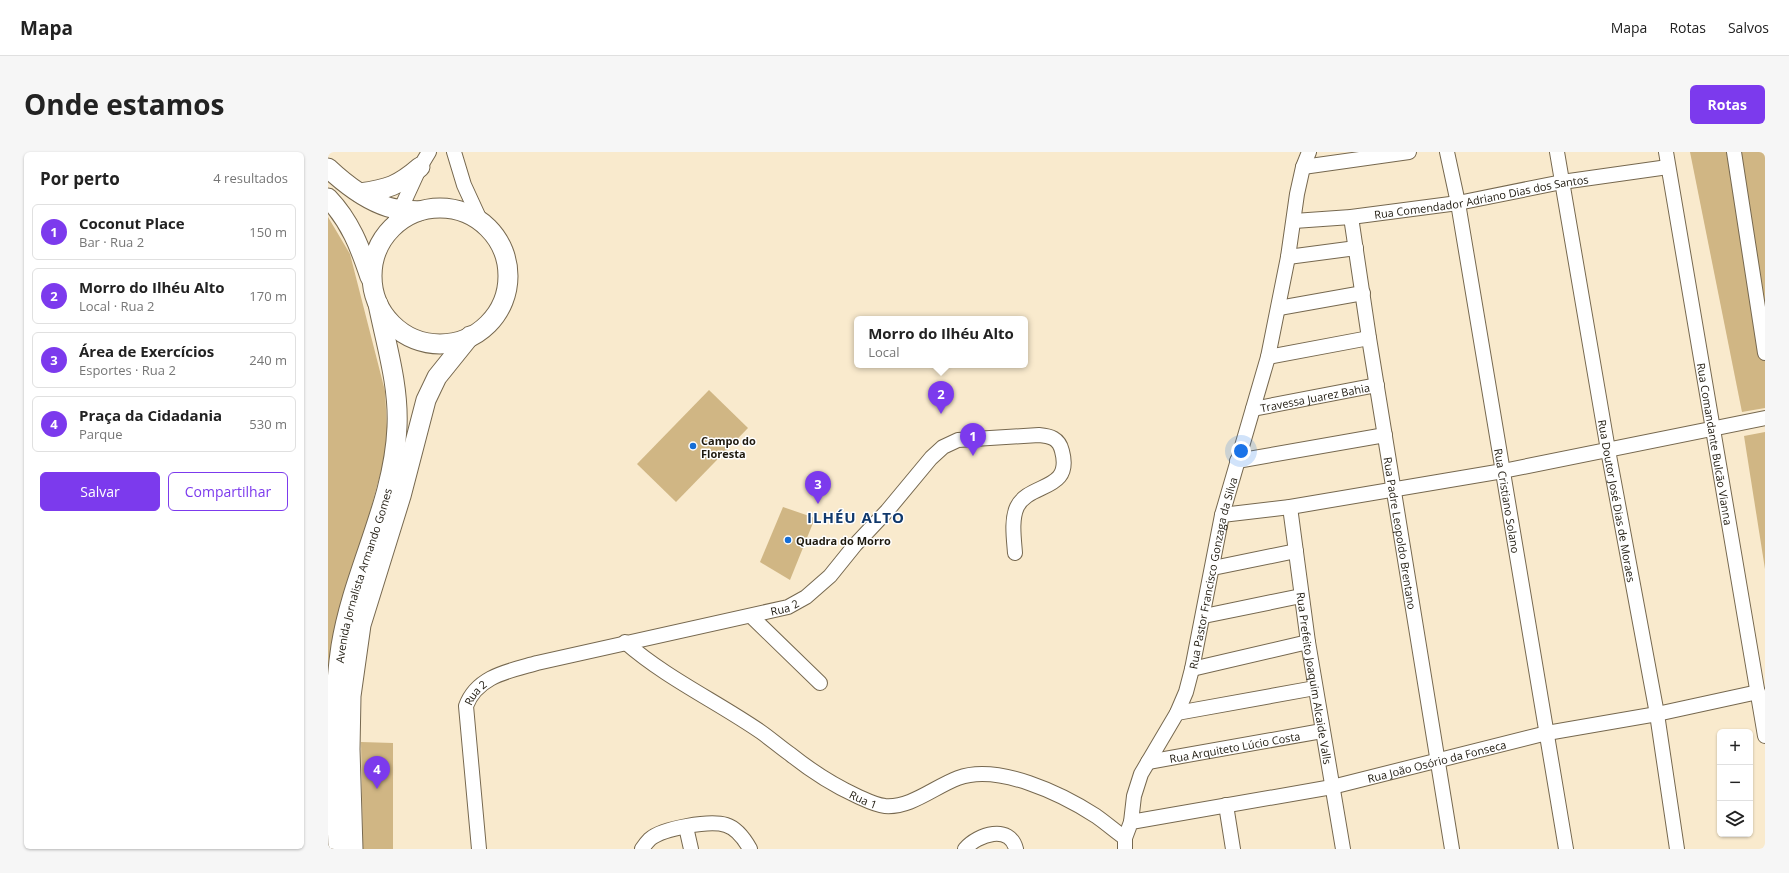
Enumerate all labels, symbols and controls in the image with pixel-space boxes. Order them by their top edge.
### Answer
text: Mapa [20,15,73,41]
text: Mapa [1611,18,1647,37]
text: Rotas [1669,18,1706,37]
text: Salvos [1728,18,1769,37]
text: Onde estamos [24,85,225,123]
button: Rotas [1690,85,1765,124]
text: Por perto [40,167,120,190]
text: 4 resultados [213,169,288,187]
street label: Rua Comendador Adriano Dias dos Santos [1373,171,1589,221]
text: Coconut Place [79,213,185,233]
text: 1 [50,223,58,241]
text: 150 m [249,223,287,241]
text: Bar · Rua 2 [79,233,144,251]
text: Morro do Ilhéu Alto [79,277,225,297]
text: 2 [50,287,58,305]
text: 170 m [249,287,287,305]
text: Local · Rua 2 [79,297,155,315]
popup [854,316,1028,368]
text: Morro do Ilhéu Alto [868,323,1014,343]
text: Área de Exercícios [79,341,214,361]
text: Local [868,343,900,361]
text: 3 [50,351,58,369]
text: 240 m [249,351,287,369]
text: Esportes · Rua 2 [79,361,176,379]
street label: Rua Comandante Bulcão Vianna [1694,362,1737,526]
street label: Travessa Juarez Bahia [1259,379,1371,415]
pin: 2 [928,381,954,414]
text: Praça da Cidadania [79,405,222,425]
text: 4 [50,415,58,433]
text: 530 m [249,415,287,433]
street label: Rua Doutor José Dias de Moraes [1595,418,1640,583]
pin: 1 [960,423,986,456]
text: Parque [79,425,123,443]
place label: Campo do Floresta [701,433,756,461]
marker: Campo do Floresta [688,441,698,451]
your location [1231,441,1251,461]
street label: Rua Cristiano Solano [1492,447,1524,555]
street label: Rua Padre Leopoldo Brentano [1381,456,1421,611]
pin: 3 [805,471,831,504]
button: Salvar [40,472,160,511]
button: Compartilhar [168,472,288,511]
street label: Rua Pastor Francisco Gonzaga da Silva [1185,475,1240,670]
street label: Avenida Jornalista Armando Gomes [331,486,395,664]
district label: ILHÉU ALTO [807,507,905,527]
place label: Quadra do Morro [796,533,891,548]
marker: Quadra do Morro [783,535,793,545]
street label: Rua Prefeito Joaquim Alcaide Valls [1294,591,1336,765]
street label: Rua 2 [769,595,801,618]
street label: Rua 2 [460,676,489,707]
street label: Rua Arquiteto Lúcio Costa [1168,728,1301,766]
map controls [1717,729,1753,837]
button: + [1717,729,1753,765]
street label: Rua João Osório da Fonseca [1366,736,1508,785]
pin: 4 [364,756,390,789]
button: − [1717,765,1753,801]
street label: Rua 1 [847,786,879,811]
button: layers [1717,801,1753,837]

